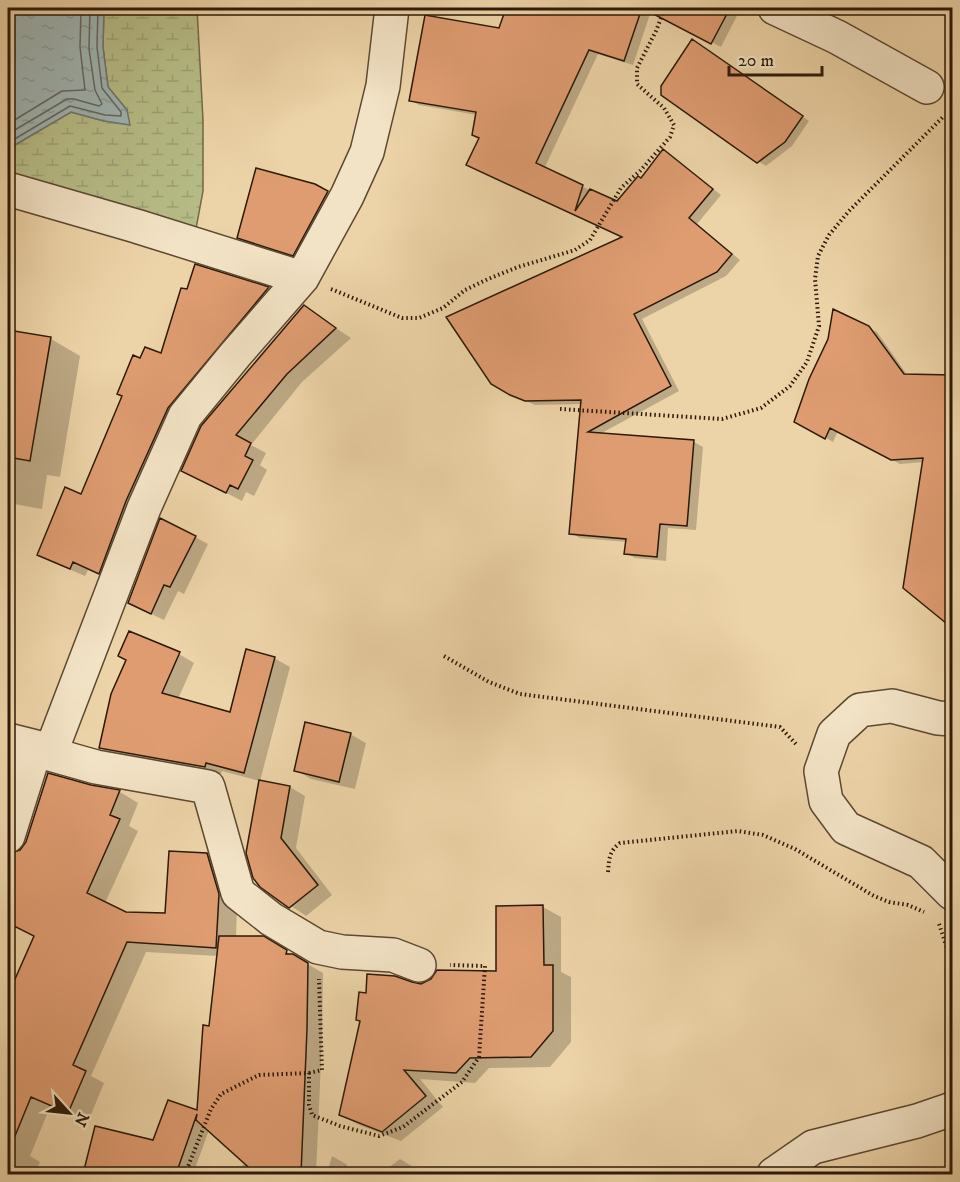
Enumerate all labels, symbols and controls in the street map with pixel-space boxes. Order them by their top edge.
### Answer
scale bar [729,39,822,77]
text: 20 m [738,50,774,72]
north arrow [39,1083,99,1143]
text: N [70,1109,93,1130]

